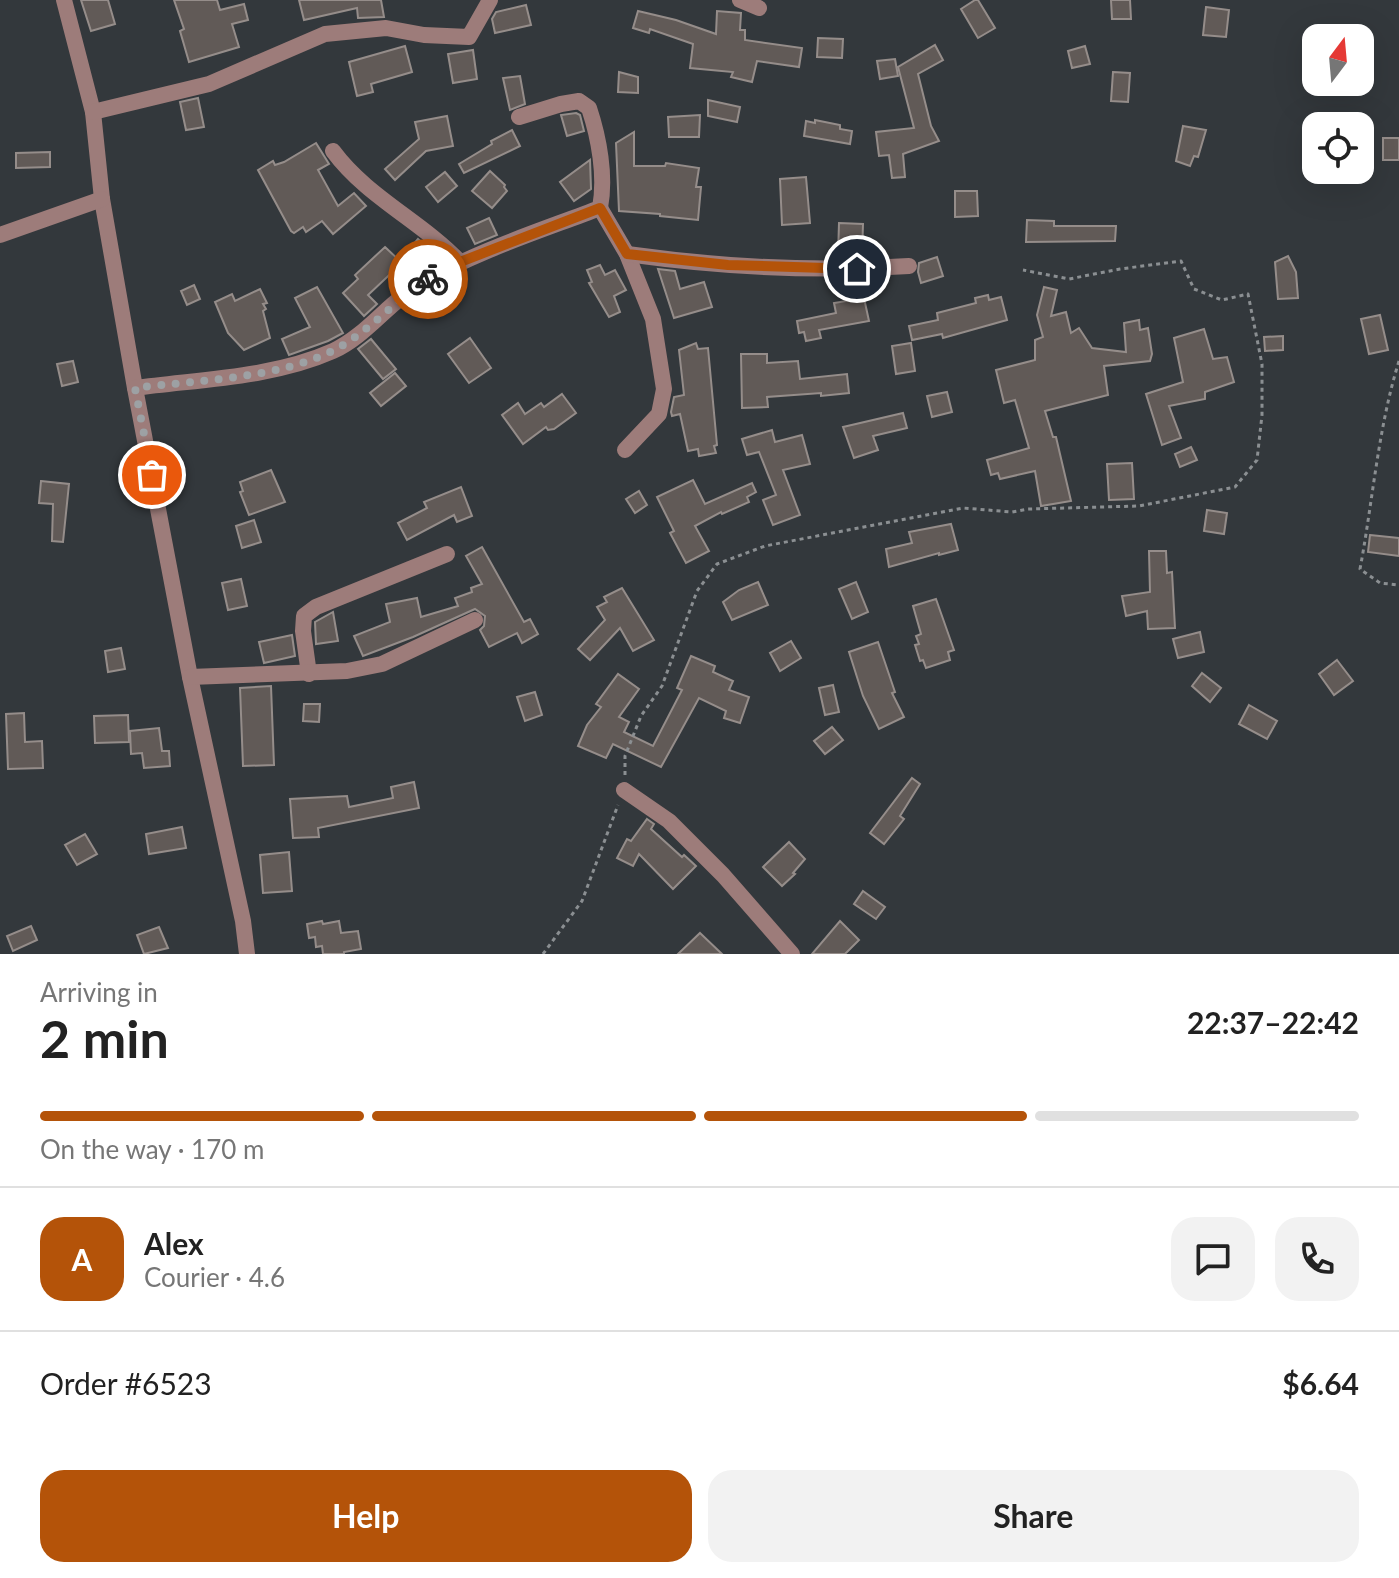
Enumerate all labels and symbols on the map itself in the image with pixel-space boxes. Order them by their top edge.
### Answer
north arrow [1302,24,1374,96]
pin [823,235,891,303]
courier [388,239,468,319]
pin [118,441,186,509]

